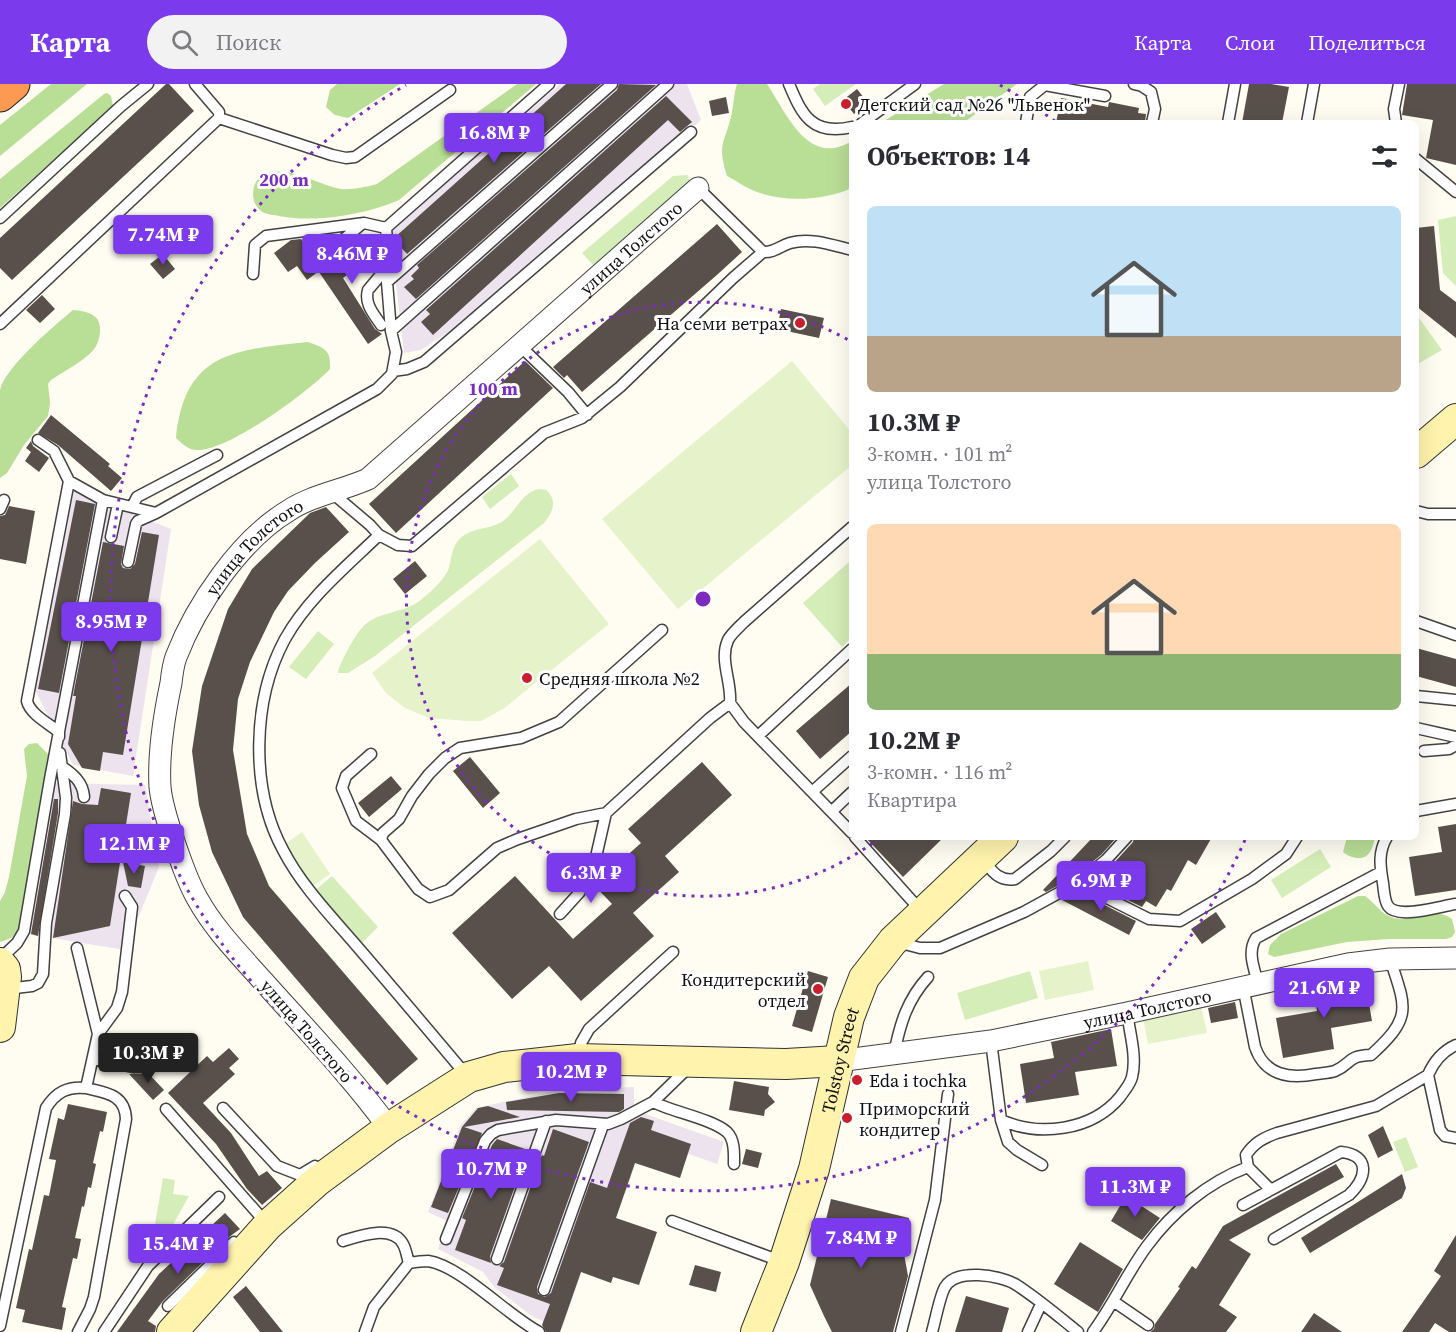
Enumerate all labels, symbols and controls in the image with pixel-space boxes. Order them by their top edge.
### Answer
search box [147,15,567,69]
text: Карта [30,23,111,61]
icon: search [168,26,201,59]
text: Поиск [216,27,281,57]
text: Карта [1134,28,1192,57]
text: Слои [1225,28,1275,57]
text: Поделиться [1308,28,1426,57]
place label: Детский сад №26 "Львенок" [858,92,1090,117]
marker: Детский сад №26 "Львенок" [839,97,853,111]
pin: 16.8M ₽ [439,113,549,164]
text: 16.8M ₽ [458,118,530,146]
text: Объектов: 14 [867,138,1030,174]
icon: filters [1368,140,1401,173]
text: 200 m [259,167,309,192]
street label: улица Толстого [574,195,688,300]
pin: 7.74M ₽ [108,215,218,266]
text: 7.74M ₽ [127,220,199,248]
pin: 8.46M ₽ [297,234,407,285]
text: 8.46M ₽ [316,239,388,267]
icon: home [1080,245,1188,353]
place label: На семи ветрах [657,311,789,336]
marker: На семи ветрах [793,316,807,330]
text: 100 m [468,376,518,401]
text: 10.3M ₽ [867,404,960,440]
text: 3-комн. · 101 m² [867,440,1012,468]
text: улица Толстого [867,468,1011,496]
street label: улица Толстого [199,492,307,600]
icon: home [1080,563,1188,671]
centre of rings [693,589,713,609]
pin: 8.95M ₽ [56,602,166,653]
text: 8.95M ₽ [75,607,147,635]
place label: Средняя школа №2 [539,666,700,691]
marker: Средняя школа №2 [520,671,534,685]
text: 10.2M ₽ [867,722,960,758]
text: 3-комн. · 116 m² [867,758,1012,786]
text: Квартира [867,786,957,814]
pin: 12.1M ₽ [79,824,189,875]
text: 12.1M ₽ [98,829,170,857]
pin: 6.3M ₽ [542,853,640,904]
text: 6.3M ₽ [561,858,621,886]
pin: 6.9M ₽ [1052,861,1150,912]
text: 6.9M ₽ [1071,866,1131,894]
place label: Кондитерский отдел [681,967,806,1013]
pin: 21.6M ₽ [1269,968,1379,1019]
text: 21.6M ₽ [1288,973,1360,1001]
street label: улица Толстого [255,974,359,1088]
marker: Кондитерский отдел [811,982,825,996]
street label: улица Толстого [1081,982,1214,1034]
street label: Tolstoy Street [815,1003,864,1115]
pin: 10.3M ₽ [93,1033,203,1084]
text: 10.3M ₽ [112,1038,184,1066]
pin: 10.2M ₽ [516,1052,626,1103]
text: 10.2M ₽ [535,1057,607,1085]
place label: Eda i tochka [869,1068,968,1093]
marker: Eda i tochka [850,1073,864,1087]
place label: Приморский кондитер [859,1096,970,1142]
marker: Приморский кондитер [840,1111,854,1125]
pin: 10.7M ₽ [436,1149,546,1200]
text: 10.7M ₽ [455,1154,527,1182]
pin: 11.3M ₽ [1080,1167,1190,1218]
text: 11.3M ₽ [1099,1172,1171,1200]
pin: 7.84M ₽ [806,1218,916,1269]
text: 7.84M ₽ [825,1223,897,1251]
pin: 15.4M ₽ [123,1224,233,1275]
text: 15.4M ₽ [142,1229,214,1257]

